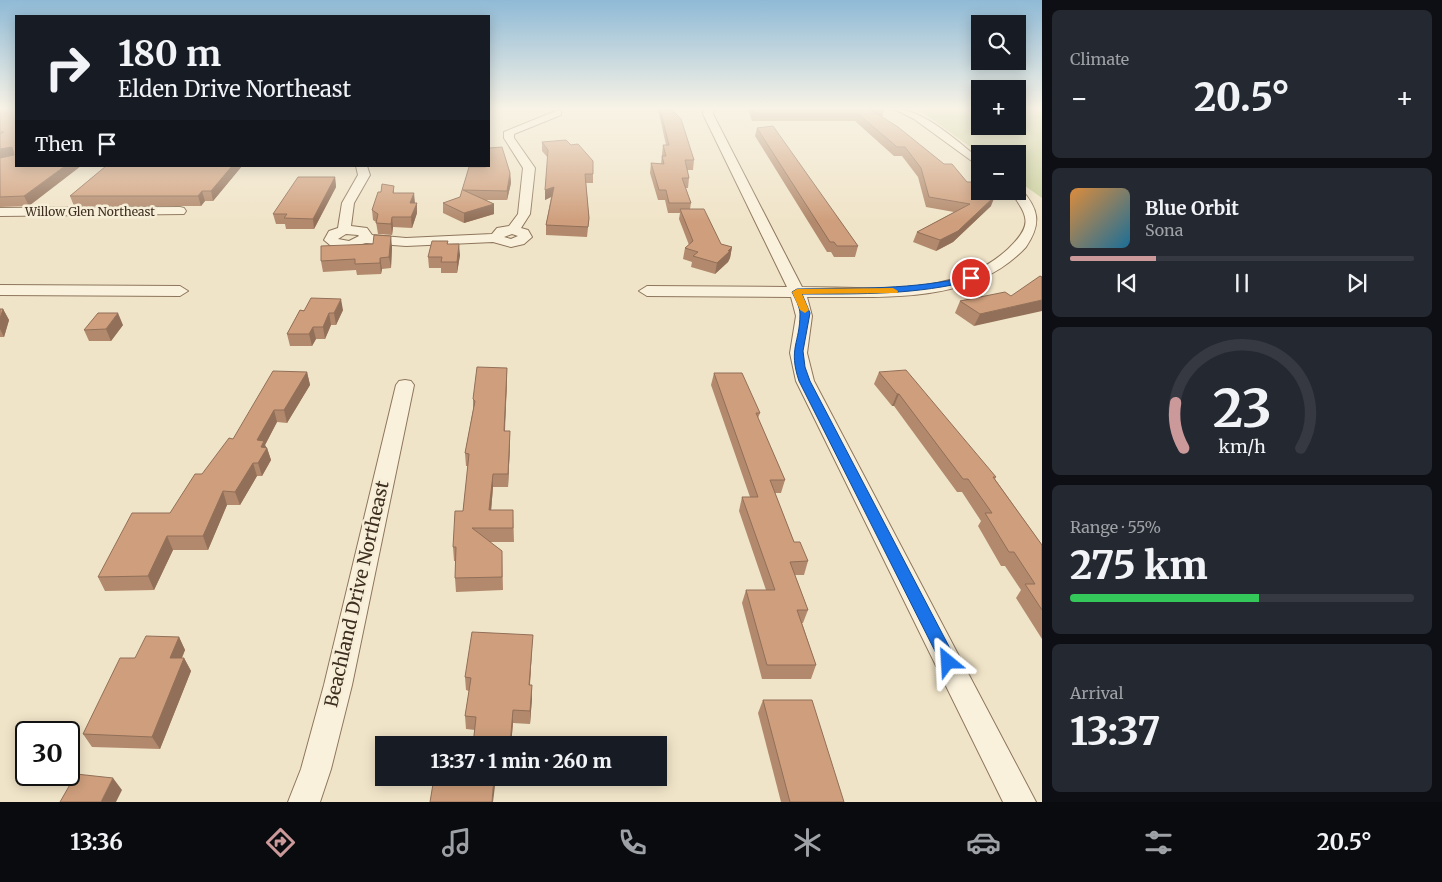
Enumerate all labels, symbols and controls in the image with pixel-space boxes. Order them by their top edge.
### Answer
map controls [971,15,1026,200]
button: search [971,15,1026,70]
text: 180 m [118,32,221,76]
icon: right [35,35,100,100]
text: Climate [1070,49,1129,69]
text: 20.5° [1194,74,1290,121]
text: Elden Drive Northeast [118,75,351,103]
button: + [971,80,1026,135]
text: − [1070,80,1089,116]
text: + [1395,80,1414,116]
icon: arrive [93,130,121,158]
text: Then [35,132,83,156]
button: − [971,145,1026,200]
text: Blue Orbit [1145,196,1239,220]
street label: Willow Glen Northeast [24,204,155,219]
text: Sona [1145,220,1183,240]
pin [950,257,992,299]
icon: arrive [957,264,985,292]
icon: previous [1113,269,1141,297]
icon: pause [1228,269,1256,297]
icon: next [1343,269,1371,297]
text: 23 [1212,376,1272,441]
text: km/h [1218,435,1266,458]
street label: Beachland Drive Northeast [319,478,394,709]
text: Range · 55% [1070,517,1161,537]
text: 275 km [1070,542,1208,589]
position arrow [921,635,973,687]
text: Arrival [1070,683,1123,703]
text: 13:37 [1070,708,1160,755]
speed limit sign: 30 [15,721,80,786]
text: 13:37 · 1 min · 260 m [430,749,612,773]
icon: directions [263,825,298,860]
icon: music [439,825,474,860]
icon: phone [615,825,650,860]
icon: climate [790,825,825,860]
icon: car [966,825,1001,860]
icon: filters [1141,825,1176,860]
text: 13:36 [70,828,123,856]
text: 20.5° [1317,828,1372,856]

